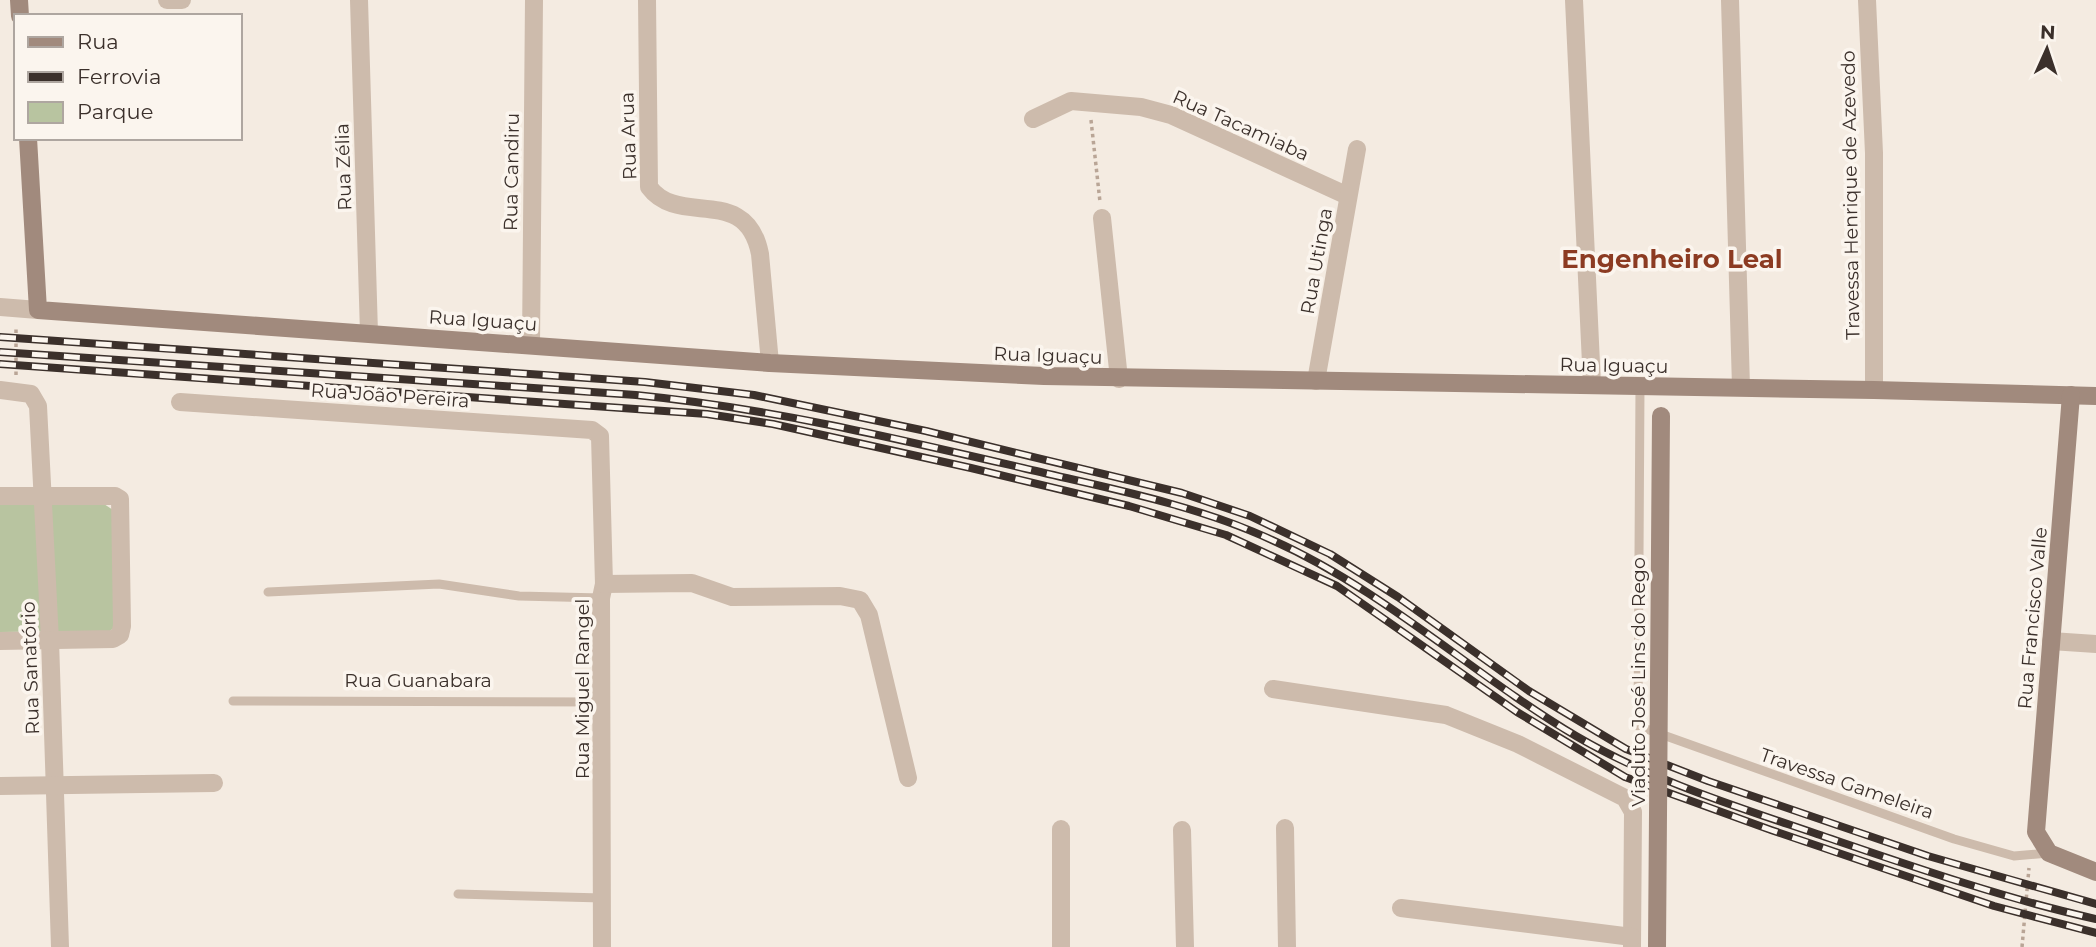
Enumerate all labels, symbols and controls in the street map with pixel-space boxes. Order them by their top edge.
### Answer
legend [14,14,242,140]
north arrow [2012,14,2082,84]
text: N [2040,21,2056,44]
text: Rua [77,29,119,54]
street label: Travessa Henrique de Azevedo [1836,50,1865,340]
text: Ferrovia [77,64,161,89]
street label: Rua Tacamiaba [1169,85,1312,166]
street label: Rua Arua [615,92,642,180]
text: Parque [77,99,153,124]
street label: Rua Candiru [499,113,524,231]
street label: Rua Zélia [330,123,357,211]
street label: Rua Utinga [1296,206,1337,316]
district label: Engenheiro Leal [1561,243,1783,275]
street label: Rua Iguaçu [428,305,538,336]
street label: Rua Iguaçu [993,342,1103,369]
street label: Rua Iguaçu [1559,353,1669,378]
street label: Rua João Pereira [310,378,470,413]
street label: Rua Francisco Valle [2013,526,2052,710]
street label: Viaduto José Lins do Rego [1627,557,1650,807]
street label: Rua Miguel Rangel [571,599,594,779]
street label: Rua Sanatório [17,601,44,735]
street label: Rua Guanabara [344,669,492,692]
street label: Travessa Gameleira [1757,743,1937,824]

